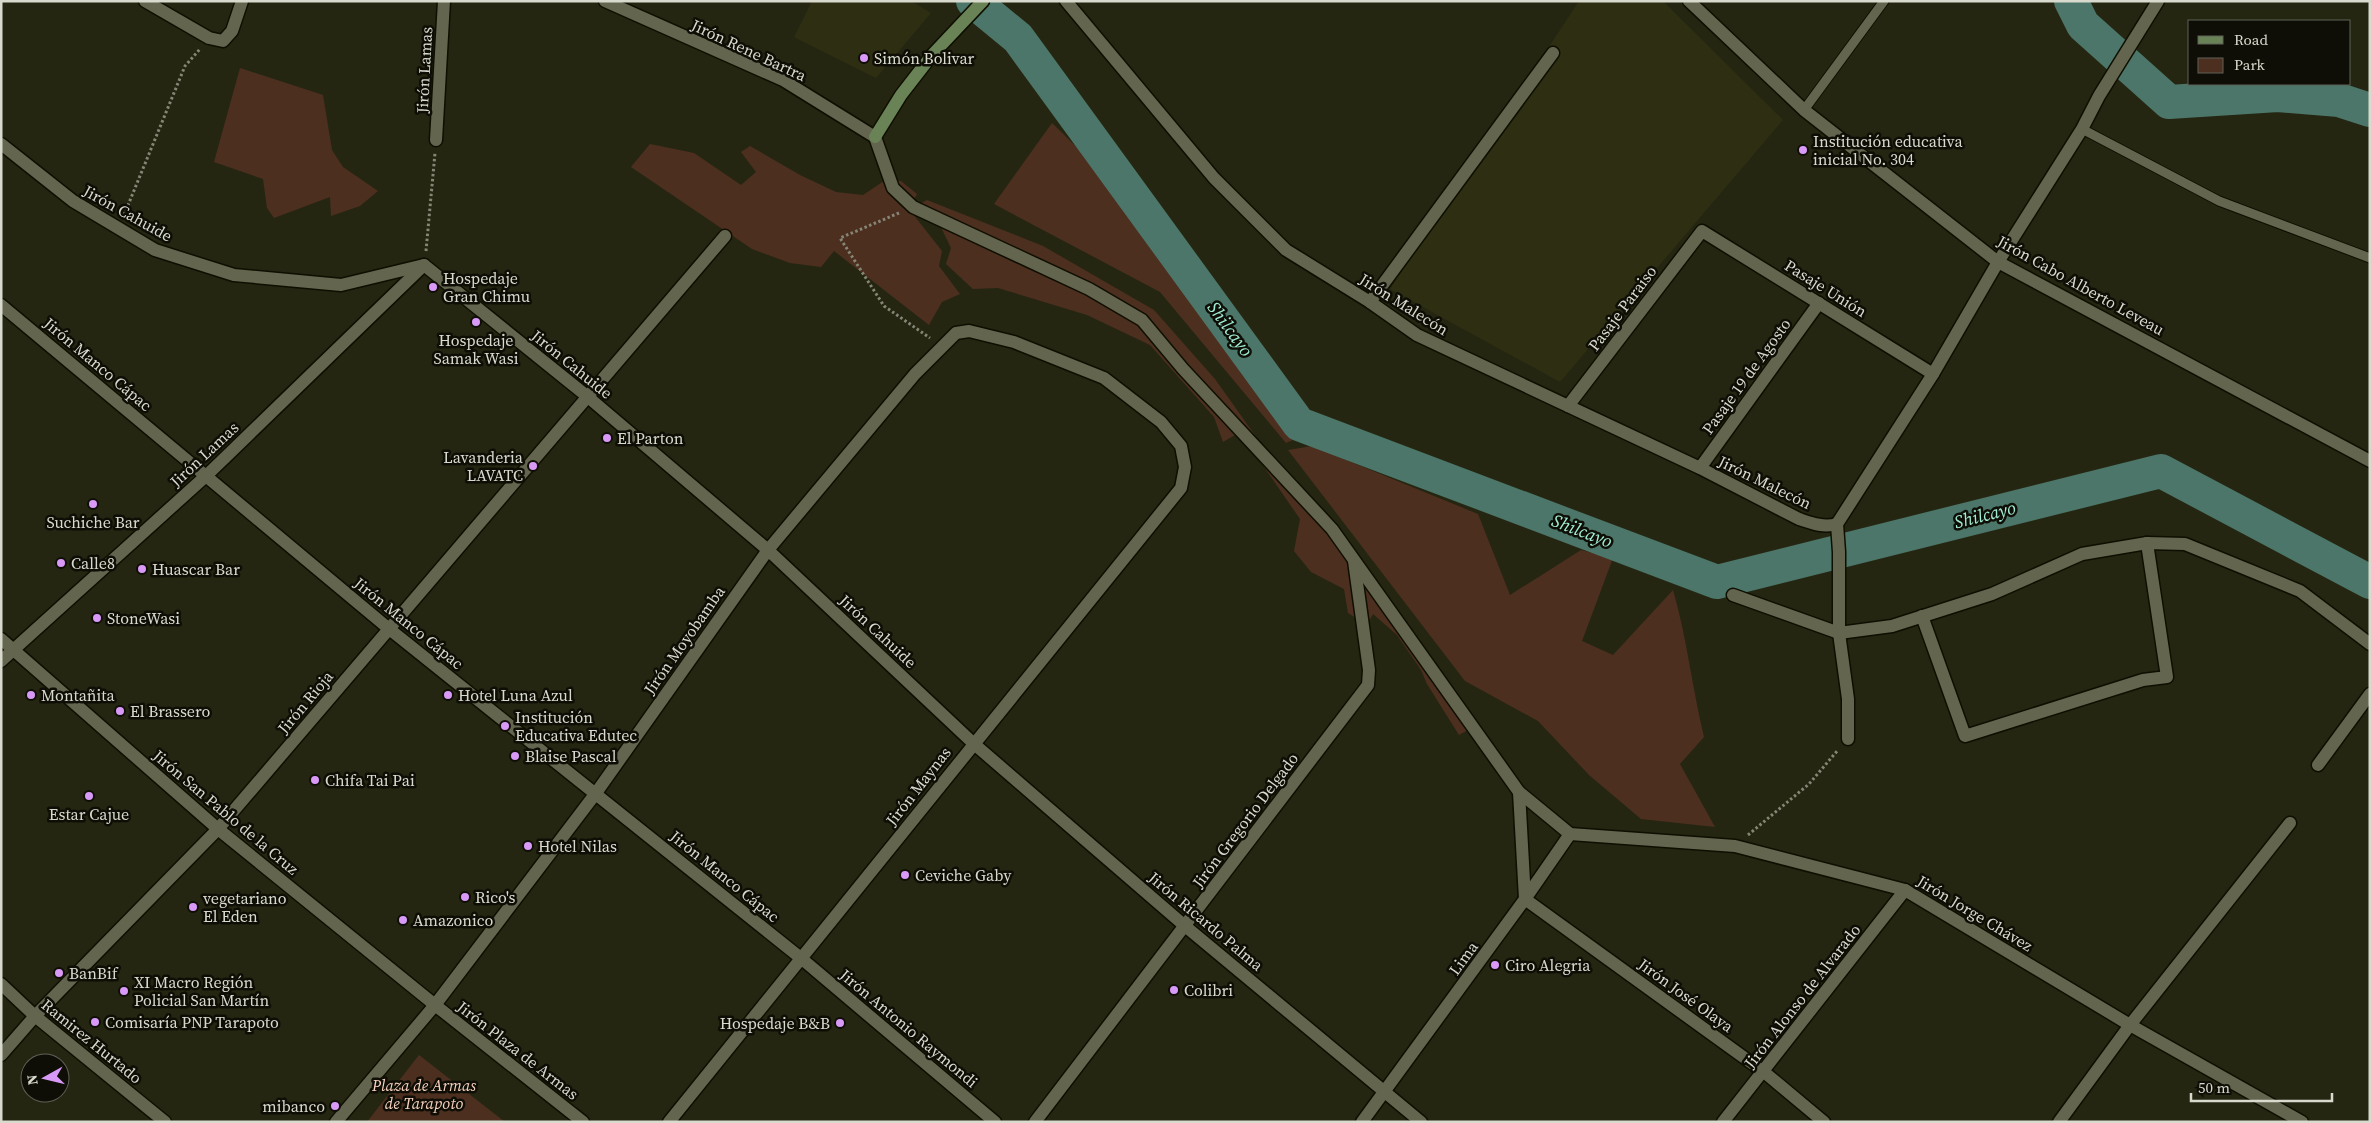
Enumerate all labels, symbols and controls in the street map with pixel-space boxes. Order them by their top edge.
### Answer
street label: Jirón Rene Bartra [687,13,811,87]
legend [2188,20,2351,85]
street label: Jirón Lamas [411,26,437,115]
text: Road [2234,29,2268,50]
place label: Simón Bolivar [874,47,974,69]
marker: Simón Bolivar [858,52,870,64]
text: Park [2234,54,2266,75]
place label: Institución educativa inicial No. 304 [1813,130,1963,170]
marker: Institución educativa inicial No. 304 [1797,144,1809,156]
street label: Jirón Cahuide [79,179,176,247]
street label: Jirón Cabo Alberto Leveau [1993,229,2168,340]
street label: Pasaje Unión [1781,254,1872,322]
street label: Pasaje Paraiso [1583,261,1662,355]
place label: Hospedaje Gran Chimu [443,267,530,307]
street label: Jirón Malecón [1355,267,1453,340]
marker: Hospedaje Gran Chimu [427,281,439,293]
water label: Shilcayo [1202,296,1259,362]
street label: Jirón Manco Cápac [39,312,157,416]
street label: Pasaje 19 de Agosto [1697,313,1796,438]
marker: Hospedaje Samak Wasi [470,316,482,328]
street label: Jirón Cahuide [526,324,617,404]
place label: Hospedaje Samak Wasi [434,329,519,369]
street label: Jirón Lamas [164,416,243,492]
place label: El Parton [617,427,684,449]
marker: El Parton [601,432,613,444]
place label: Lavanderia LAVATC [443,446,524,486]
street label: Jirón Malecón [1714,450,1815,514]
marker: Lavanderia LAVATC [527,460,539,472]
water label: Shilcayo [1951,495,2019,534]
marker: Suchiche Bar [87,498,99,510]
water label: Shilcayo [1548,508,1616,554]
place label: Suchiche Bar [46,511,140,533]
place label: Calle8 [71,552,115,574]
marker: Calle8 [55,557,67,569]
place label: Huascar Bar [152,558,240,580]
marker: Huascar Bar [136,563,148,575]
street label: Jirón Manco Cápac [349,571,468,674]
street label: Jirón Moyobamba [638,581,730,699]
street label: Jirón Cahuide [834,589,922,673]
place label: StoneWasi [107,607,180,629]
marker: StoneWasi [91,612,103,624]
street label: Jirón Rioja [272,665,338,739]
place label: Montañita [41,684,115,706]
place label: Hotel Luna Azul [458,684,573,706]
marker: Montañita [25,689,37,701]
marker: Hotel Luna Azul [442,689,454,701]
place label: El Brassero [130,700,211,722]
marker: El Brassero [114,705,126,717]
place label: Institución Educativa Edutec [515,706,637,746]
marker: Institución Educativa Edutec [499,720,511,732]
street label: Jirón Maynas [880,742,956,831]
street label: Jirón San Pablo de la Cruz [148,744,304,880]
place label: Blaise Pascal [525,745,617,767]
street label: Jirón Gregorio Delgado [1186,748,1303,893]
marker: Blaise Pascal [509,750,521,762]
place label: Chifa Tai Pai [325,769,415,791]
marker: Chifa Tai Pai [309,774,321,786]
marker: Estar Cajue [83,790,95,802]
place label: Estar Cajue [49,803,129,825]
street label: Jirón Manco Cápac [665,824,784,927]
place label: Hotel Nilas [538,835,617,857]
marker: Hotel Nilas [522,840,534,852]
place label: Ceviche Gaby [915,864,1012,886]
street label: Jirón Ricardo Palma [1143,866,1269,976]
marker: Ceviche Gaby [899,869,911,881]
street label: Jirón Jorge Chávez [1912,869,2037,956]
place label: Rico's [475,886,516,908]
place label: vegetariano El Eden [203,887,287,927]
marker: Rico's [459,891,471,903]
marker: vegetariano El Eden [187,901,199,913]
place label: Amazonico [413,909,494,931]
marker: Amazonico [397,914,409,926]
street label: Jirón Alonso de Alvarado [1738,919,1865,1073]
street label: Lima [1443,936,1483,979]
street label: Jirón José Olaya [1633,952,1739,1038]
place label: Ciro Alegria [1505,954,1591,976]
marker: Ciro Alegria [1489,959,1501,971]
place label: BanBif [69,962,119,984]
street label: Jirón Antonio Raymondi [835,963,983,1092]
marker: BanBif [53,967,65,979]
place label: XI Macro Región Policial San Martín [134,971,269,1011]
place label: Colibri [1184,979,1233,1001]
marker: Colibri [1168,984,1180,996]
marker: XI Macro Región Policial San Martín [118,985,130,997]
street label: Ramirez Hurtado [37,994,147,1088]
street label: Jirón Plaza de Armas [452,995,583,1104]
place label: Comisaría PNP Tarapoto [105,1011,279,1033]
place label: Hospedaje B&B [720,1012,830,1034]
marker: Comisaría PNP Tarapoto [89,1016,101,1028]
marker: Hospedaje B&B [834,1017,846,1029]
north arrow [20,1053,70,1103]
scale bar [2191,1070,2332,1102]
text: N [22,1073,43,1086]
park label: Plaza de Armas de Tarapoto [371,1074,476,1114]
text: 50 m [2198,1077,2230,1098]
place label: mibanco [262,1095,325,1117]
marker: mibanco [329,1100,341,1112]

